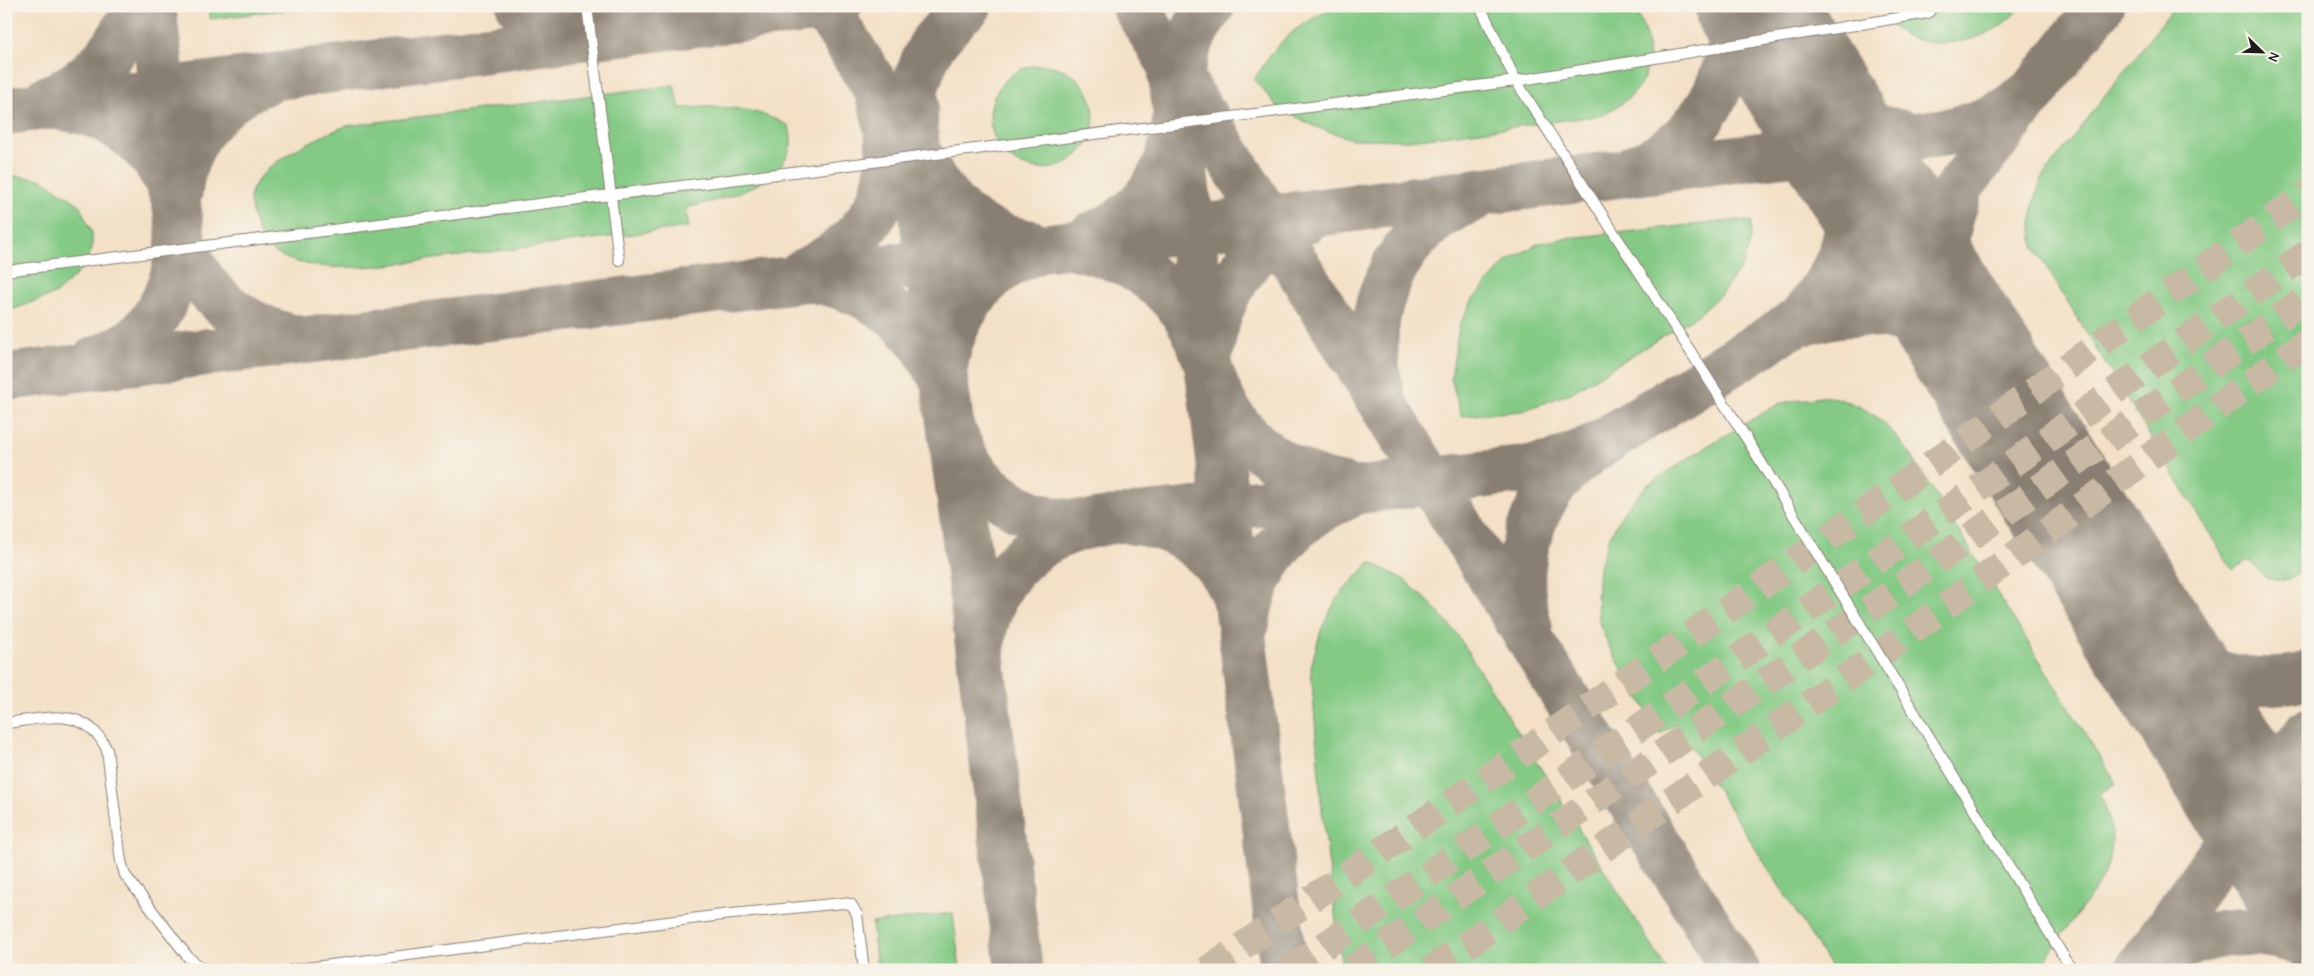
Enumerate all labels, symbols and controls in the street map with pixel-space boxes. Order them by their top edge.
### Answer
north arrow [2236,28,2286,78]
text: N [2264,49,2283,64]

